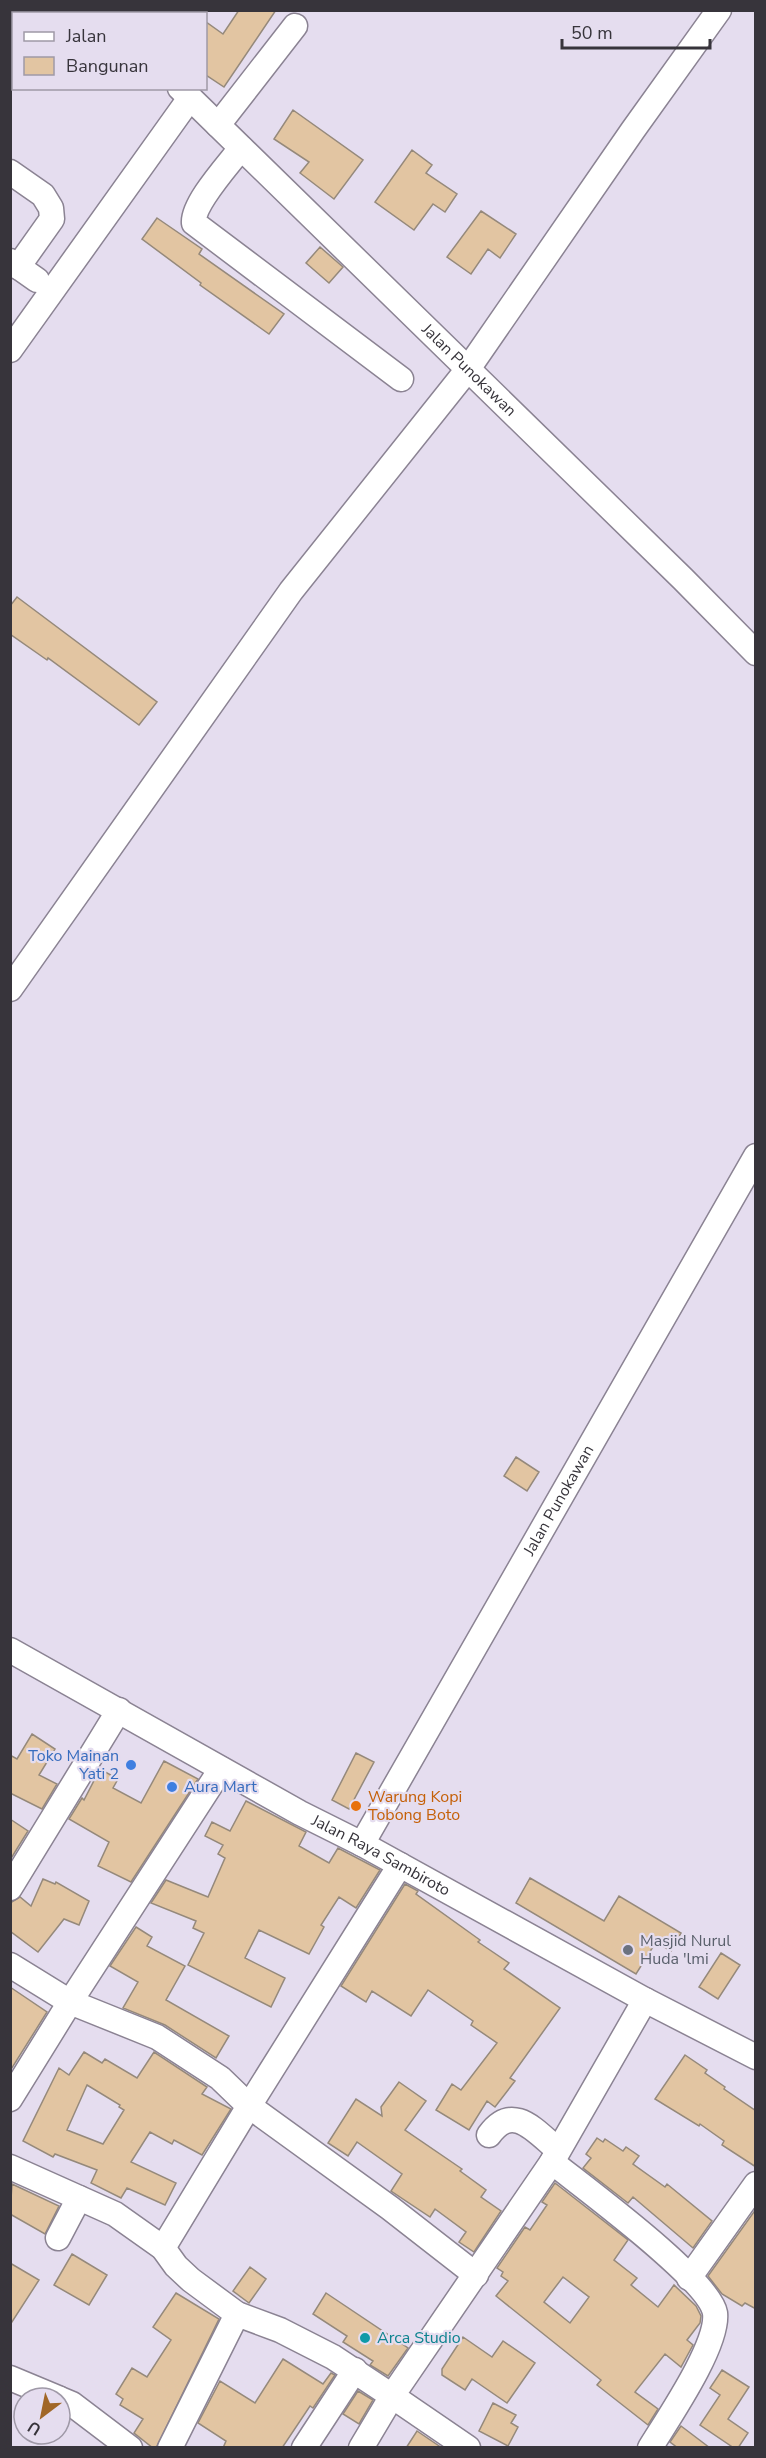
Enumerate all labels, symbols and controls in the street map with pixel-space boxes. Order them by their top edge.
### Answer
legend [12,12,207,90]
scale bar [562,12,710,50]
text: 50 m [571,21,613,45]
text: Jalan [65,24,106,48]
text: Bangunan [66,54,149,78]
street label: Jalan Punokawan [416,318,521,422]
street label: Jalan Punokawan [518,1441,599,1561]
place label: Toko Mainan Yati 2 [28,1745,119,1785]
marker: Toko Mainan Yati 2 [124,1758,138,1772]
place label: Aura Mart [184,1776,257,1798]
marker: Aura Mart [165,1780,179,1794]
place label: Warung Kopi Tobong Boto [368,1786,462,1826]
marker: Warung Kopi Tobong Boto [349,1799,363,1813]
street label: Jalan Raya Sambiroto [307,1809,454,1901]
place label: Masjid Nurul Huda 'lmi [640,1930,731,1970]
marker: Masjid Nurul Huda 'lmi [621,1943,635,1957]
place label: Arca Studio [377,2327,461,2349]
marker: Arca Studio [358,2331,372,2345]
north arrow [12,2386,72,2446]
text: U [24,2415,45,2440]

